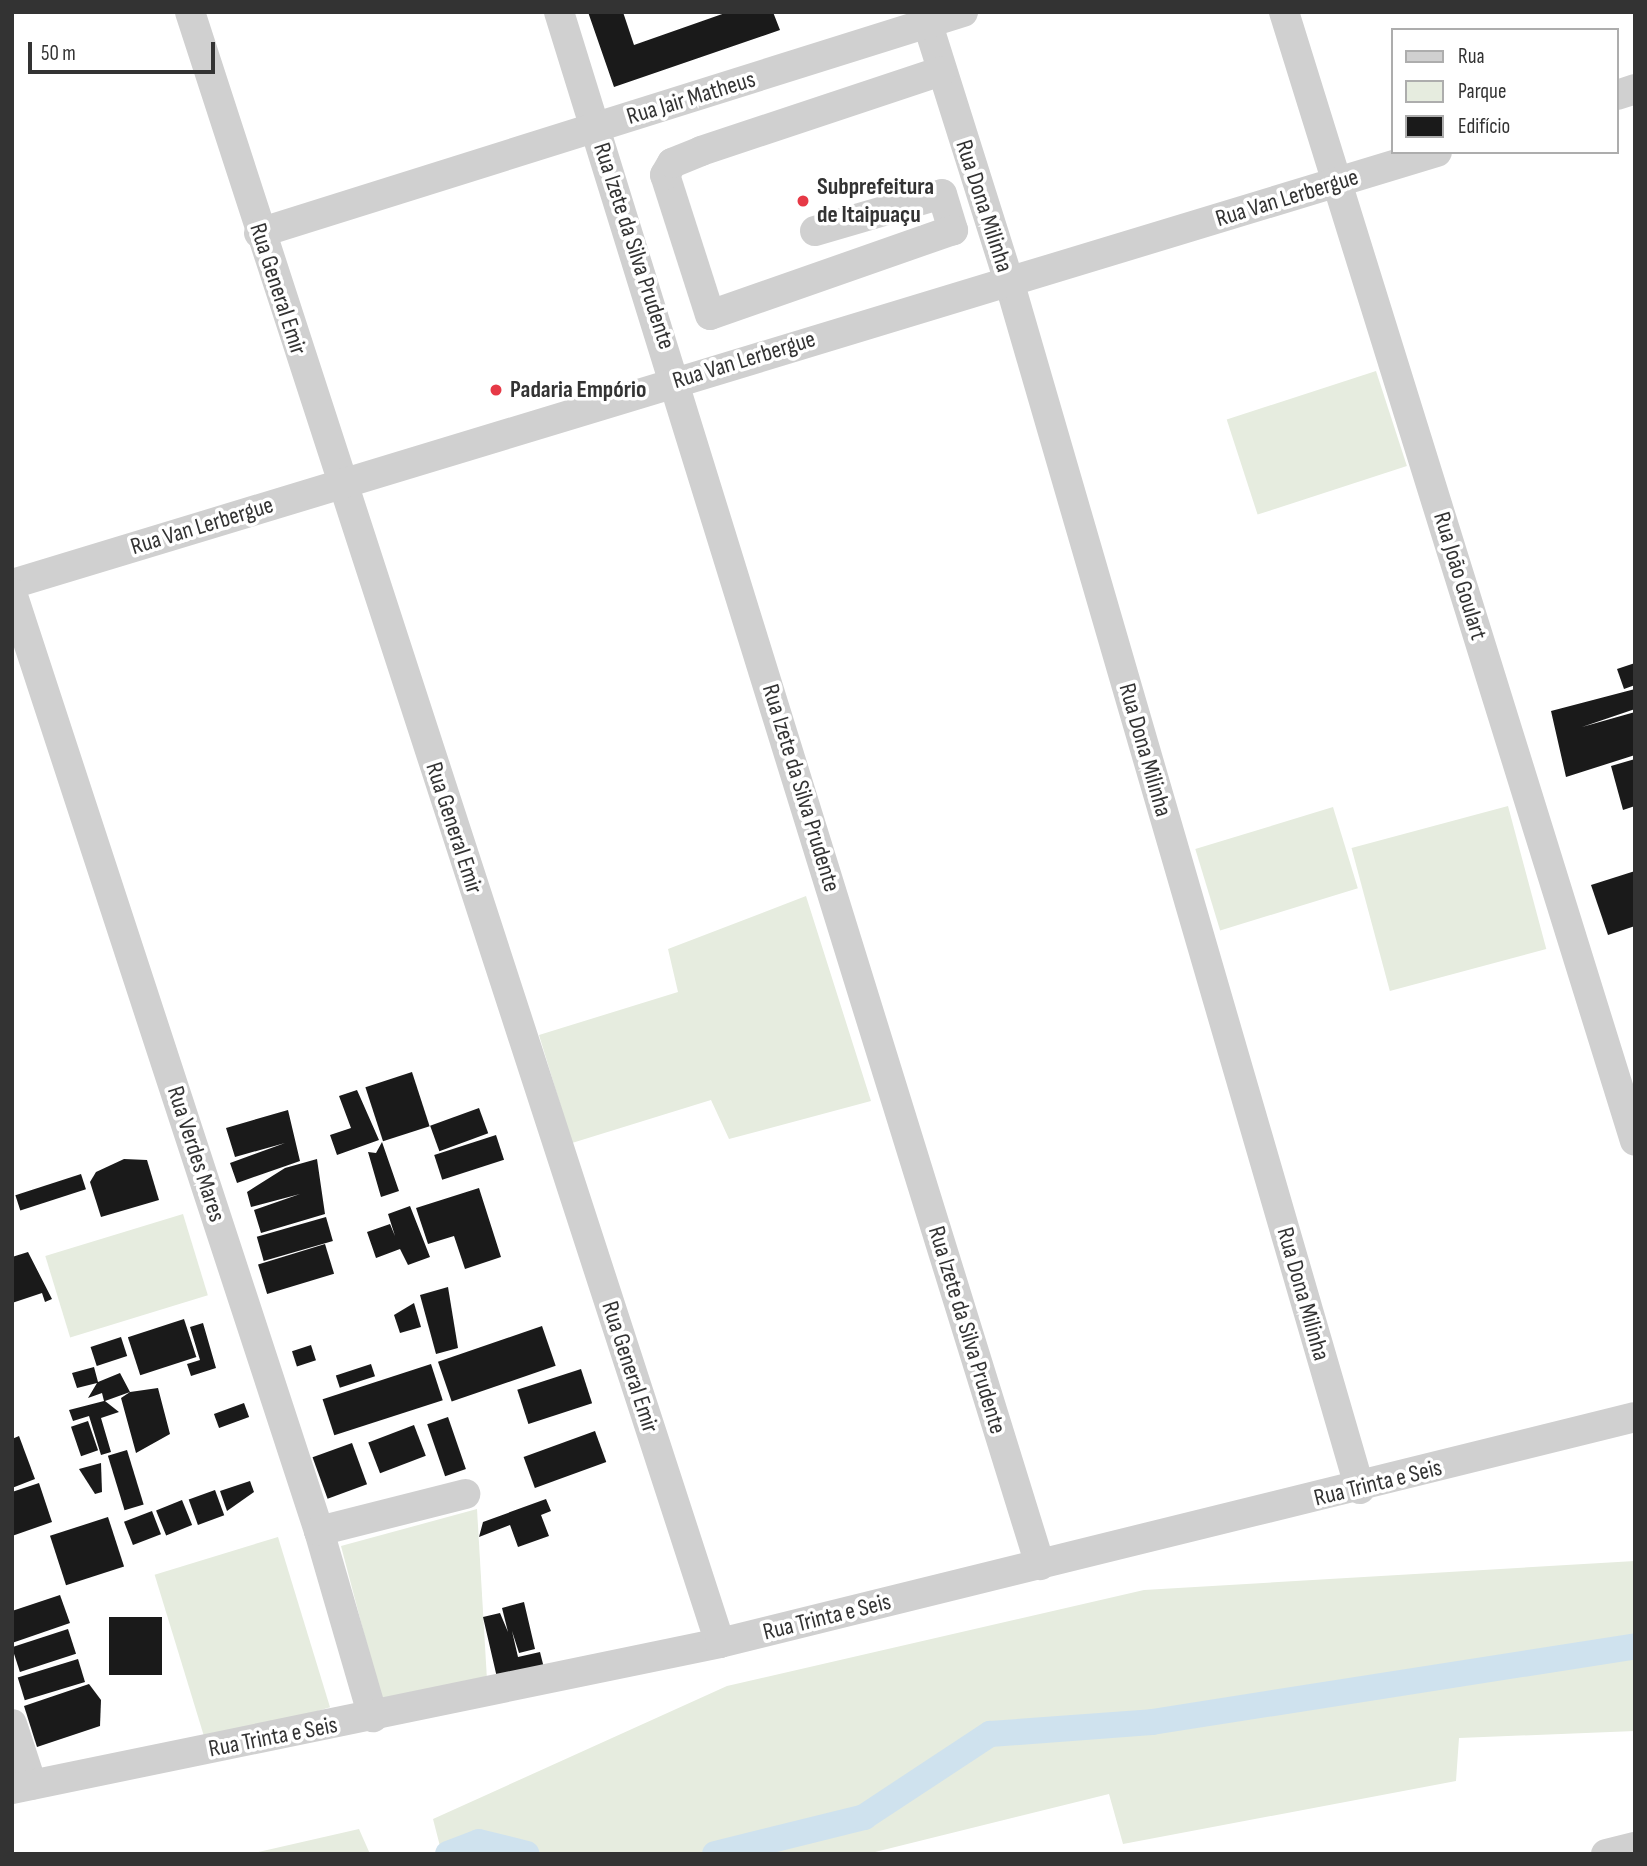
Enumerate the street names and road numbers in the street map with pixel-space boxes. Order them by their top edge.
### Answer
street label: Rua Jair Matheus [623,65,759,131]
street label: Rua Dona Milinha [949,136,1019,276]
street label: Rua Izete da Silva Prudente [587,139,681,353]
street label: Rua Van Lerbergue [1212,163,1362,233]
street label: Rua General Emir [243,220,313,358]
street label: Rua Van Lerbergue [669,325,819,395]
street label: Rua Van Lerbergue [127,491,277,561]
street label: Rua João Goulart [1427,509,1493,643]
street label: Rua Dona Milinha [1112,680,1178,820]
street label: Rua Izete da Silva Prudente [756,681,846,895]
street label: Rua General Emir [419,759,489,897]
street label: Rua Verdes Mares [161,1083,231,1225]
street label: Rua Izete da Silva Prudente [922,1223,1012,1437]
street label: Rua Dona Milinha [1270,1224,1336,1364]
street label: Rua General Emir [595,1298,665,1436]
street label: Rua Trinta e Seis [1311,1453,1445,1513]
street label: Rua Trinta e Seis [760,1587,894,1647]
street label: Rua Trinta e Seis [206,1710,340,1764]

